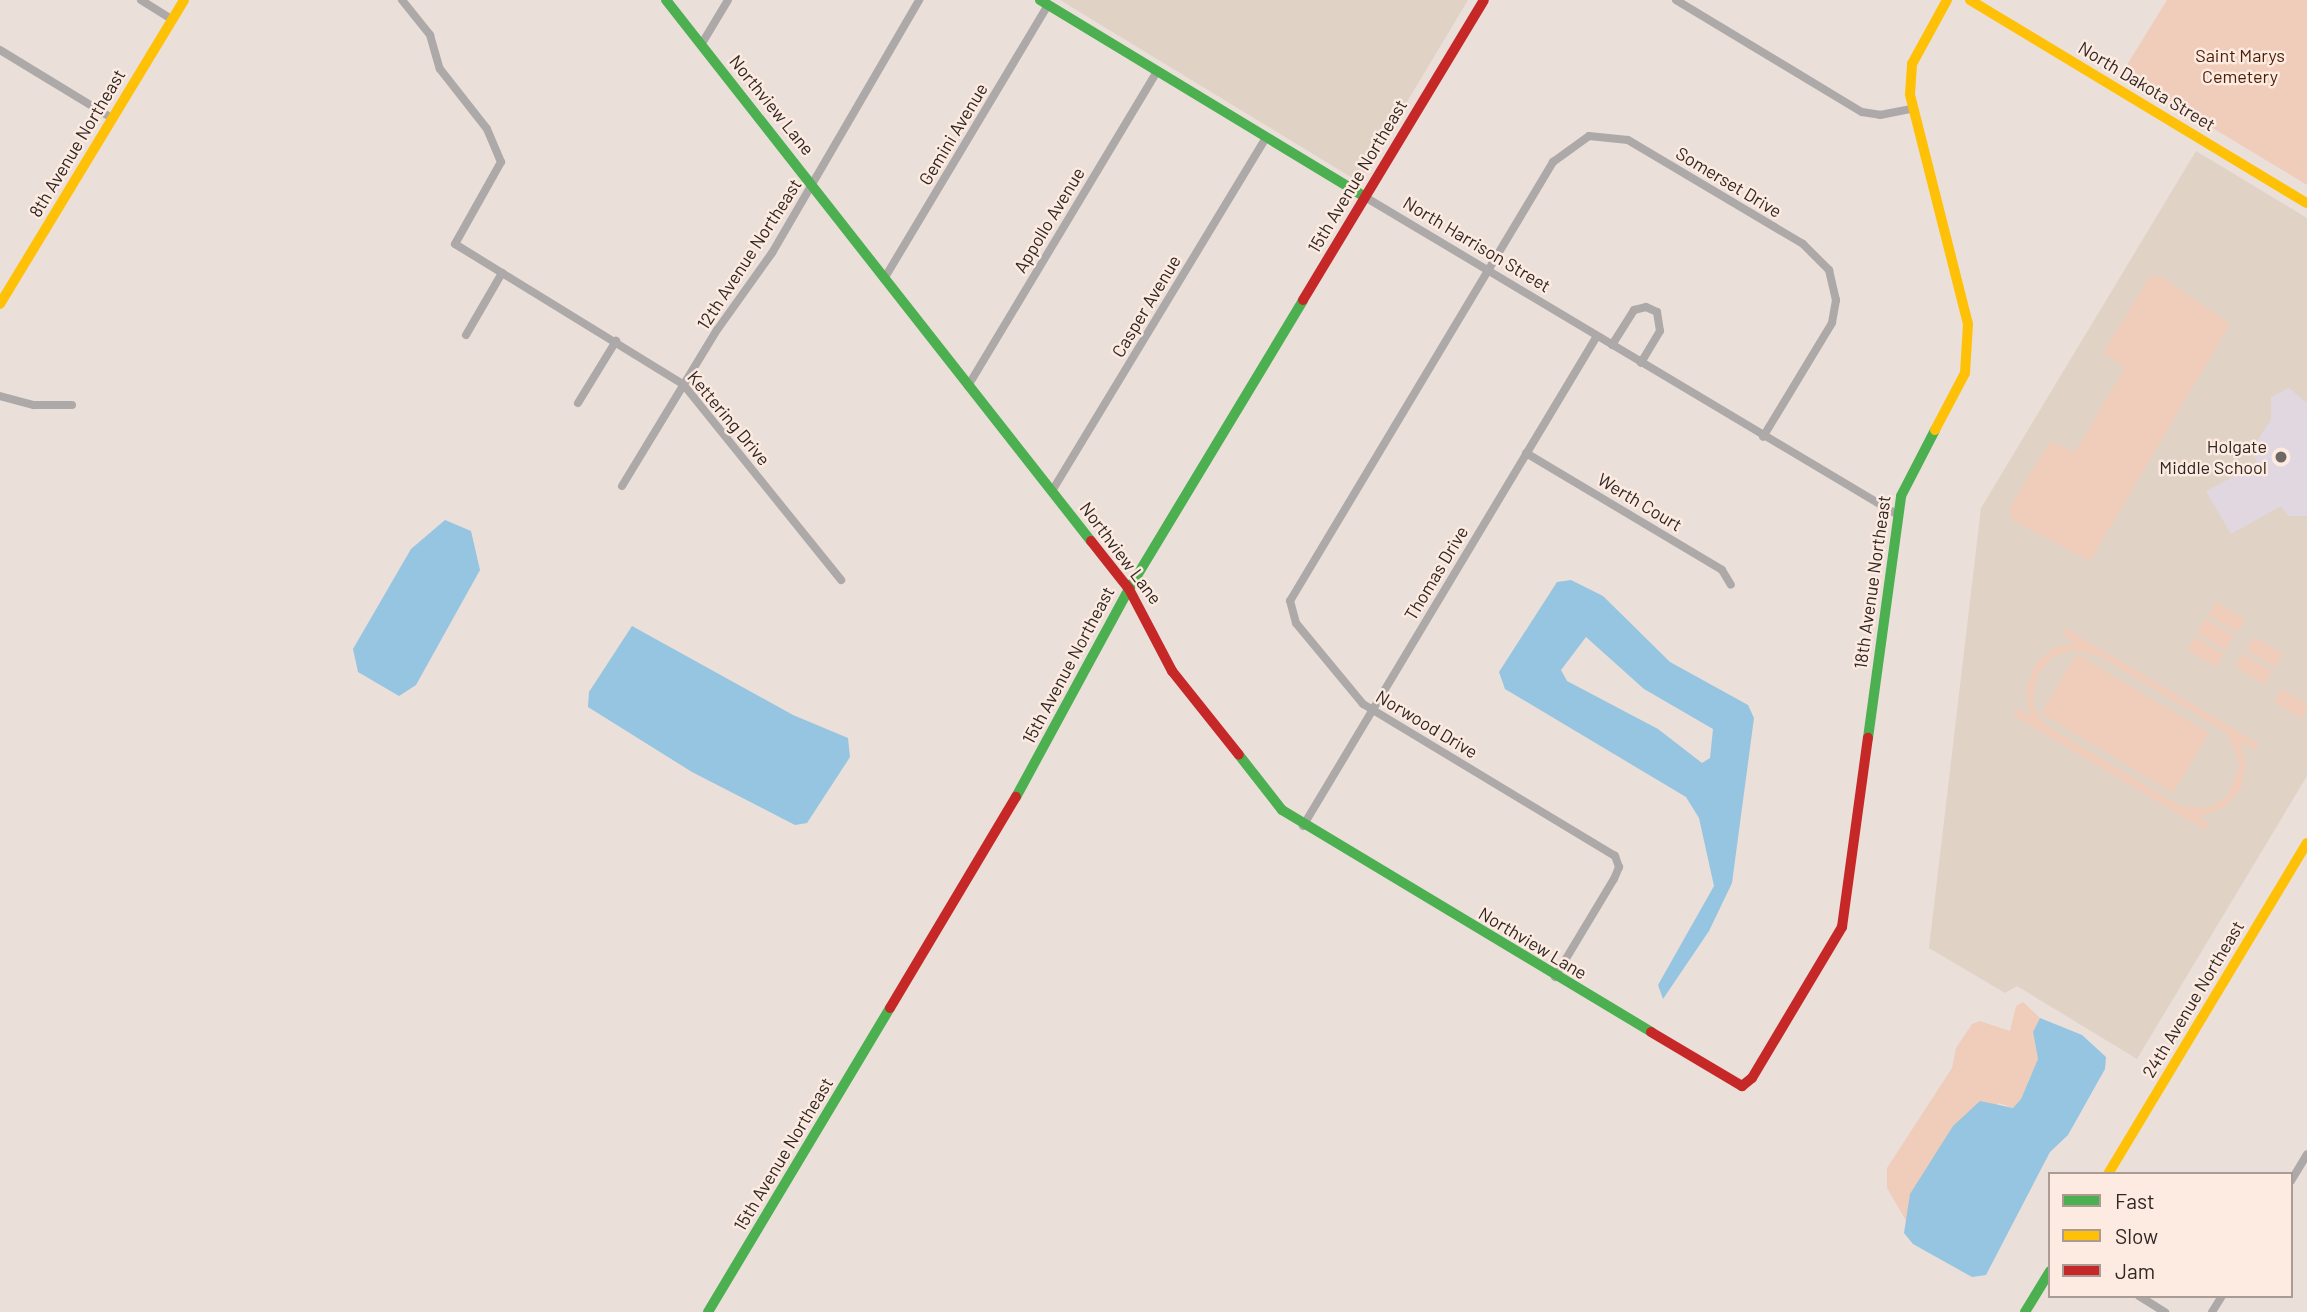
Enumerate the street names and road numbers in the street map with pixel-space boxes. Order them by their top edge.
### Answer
street label: North Dakota Street [2075,37,2219,135]
street label: Northview Lane [725,51,819,159]
street label: 8th Avenue Northeast [24,65,130,221]
street label: Gemini Avenue [914,79,992,189]
street label: 15th Avenue Northeast [1303,95,1411,257]
street label: Somerset Drive [1672,142,1786,222]
street label: Appollo Avenue [1009,163,1089,277]
street label: 12th Avenue Northeast [692,175,806,333]
street label: North Harrison Street [1399,191,1555,297]
street label: Casper Avenue [1107,251,1185,361]
street label: Kettering Drive [683,366,775,470]
street label: Werth Court [1594,468,1686,536]
street label: 18th Avenue Northeast [1849,494,1895,670]
street label: Northview Lane [1076,498,1166,608]
street label: Thomas Drive [1399,522,1473,624]
street label: 15th Avenue Northeast [1017,583,1119,747]
street label: Norwood Drive [1372,685,1482,763]
street label: Northview Lane [1475,902,1591,984]
street label: 24th Avenue Northeast [2138,917,2248,1081]
street label: 15th Avenue Northeast [729,1073,837,1235]

